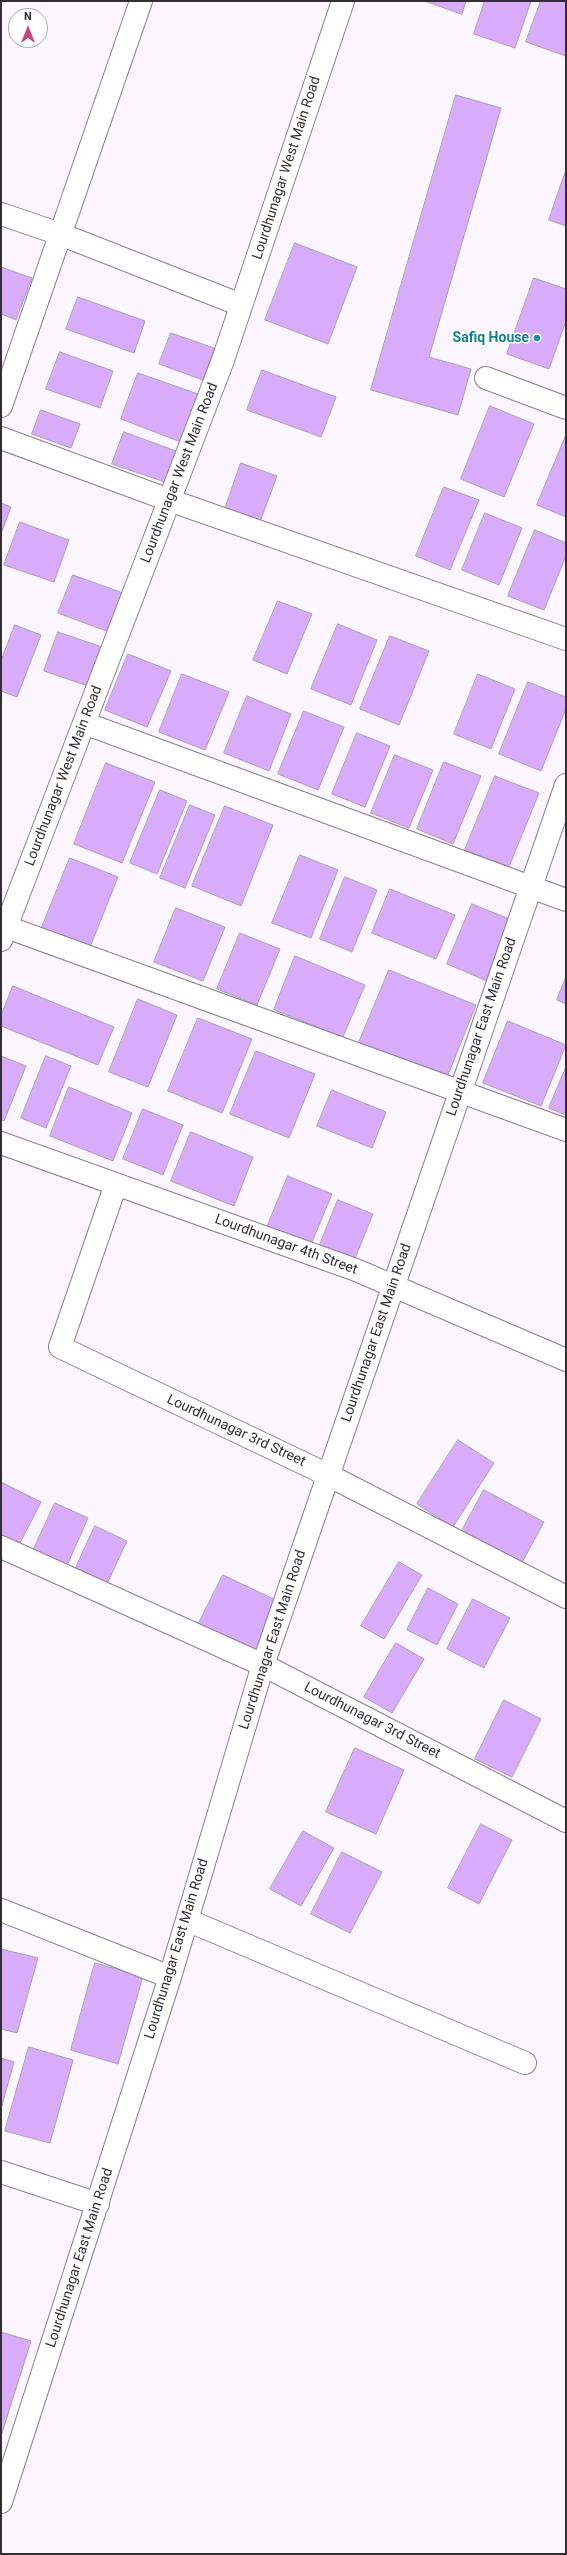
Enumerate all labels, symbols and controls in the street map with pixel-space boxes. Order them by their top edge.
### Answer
north arrow [8,8,48,48]
text: N [24,10,32,23]
street label: Lourdhunagar West Main Road [249,74,325,262]
place label: Safiq House [453,330,529,346]
marker: Safiq House [532,333,542,343]
street label: Lourdhunagar West Main Road [138,381,222,565]
street label: Lourdhunagar West Main Road [22,684,106,868]
street label: Lourdhunagar East Main Road [444,936,520,1118]
street label: Lourdhunagar 4th Street [212,1211,360,1279]
street label: Lourdhunagar East Main Road [339,1242,415,1424]
street label: Lourdhunagar 3rd Street [164,1391,308,1471]
street label: Lourdhunagar East Main Road [236,1548,310,1732]
street label: Lourdhunagar 3rd Street [301,1679,443,1763]
street label: Lourdhunagar East Main Road [142,1857,212,2041]
street label: Lourdhunagar East Main Road [43,2166,117,2350]

